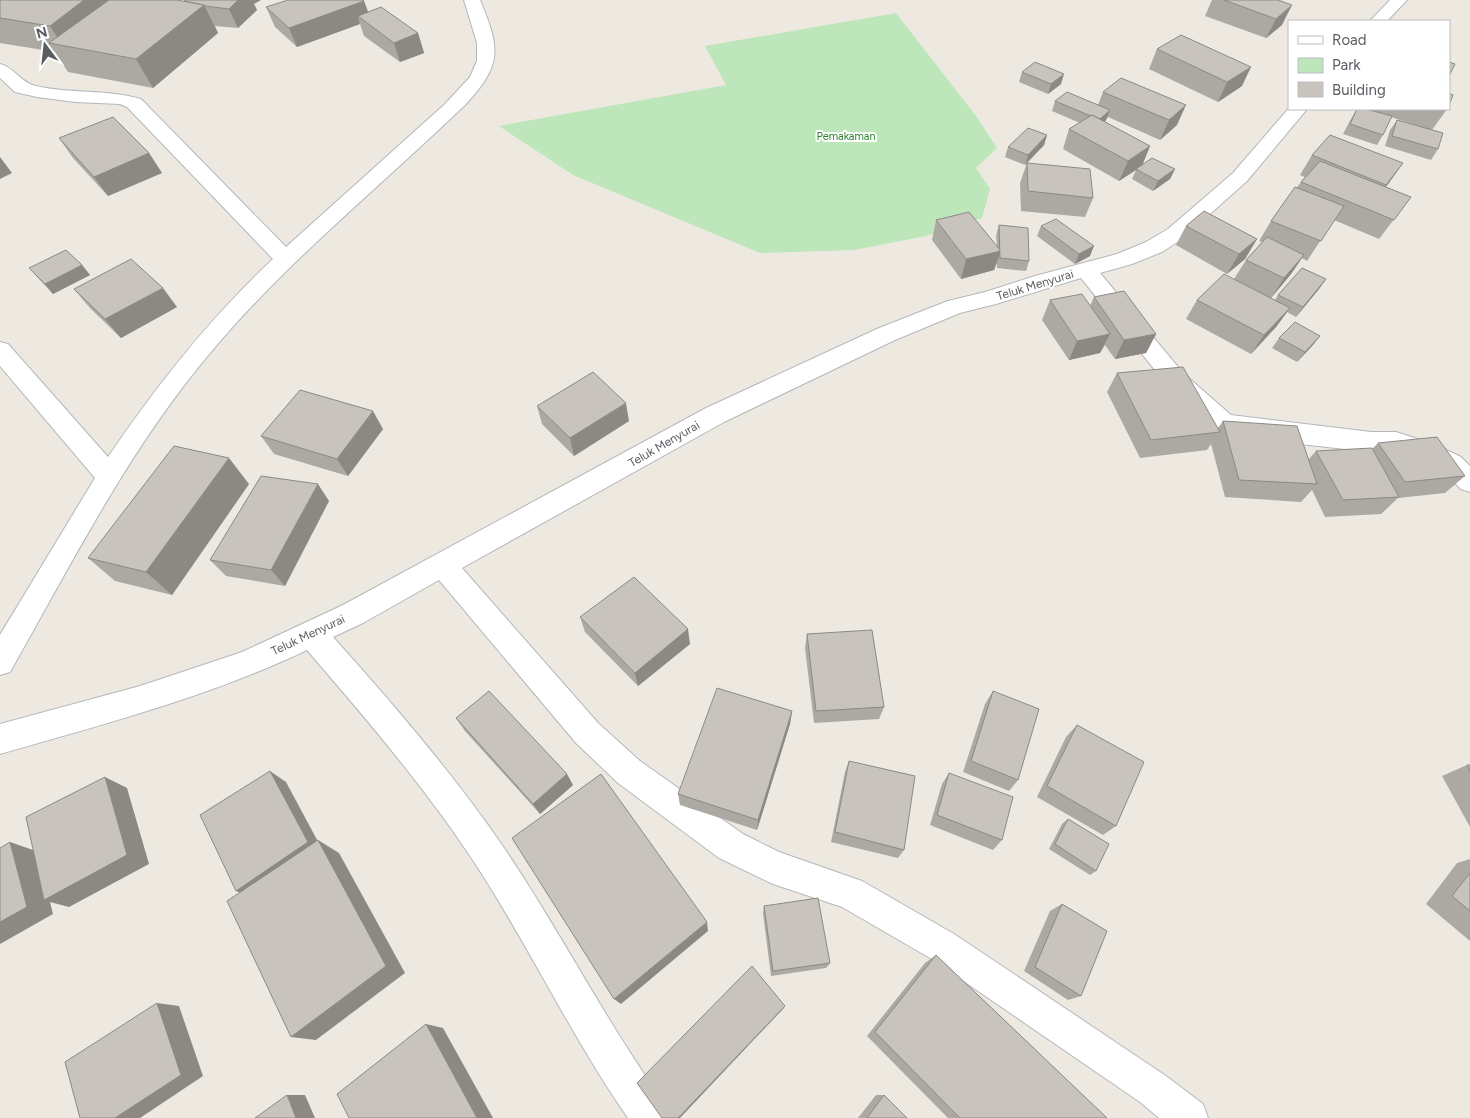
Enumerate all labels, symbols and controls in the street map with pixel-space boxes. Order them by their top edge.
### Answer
north arrow [20,20,70,70]
legend [1288,20,1450,110]
text: N [34,23,49,43]
text: Road [1332,31,1367,49]
text: Park [1332,56,1361,74]
text: Building [1332,81,1386,99]
park label: Pemakaman [816,130,876,143]
street label: Teluk Menyurai [995,267,1075,303]
street label: Teluk Menyurai [626,418,702,470]
street label: Teluk Menyurai [269,612,347,658]

